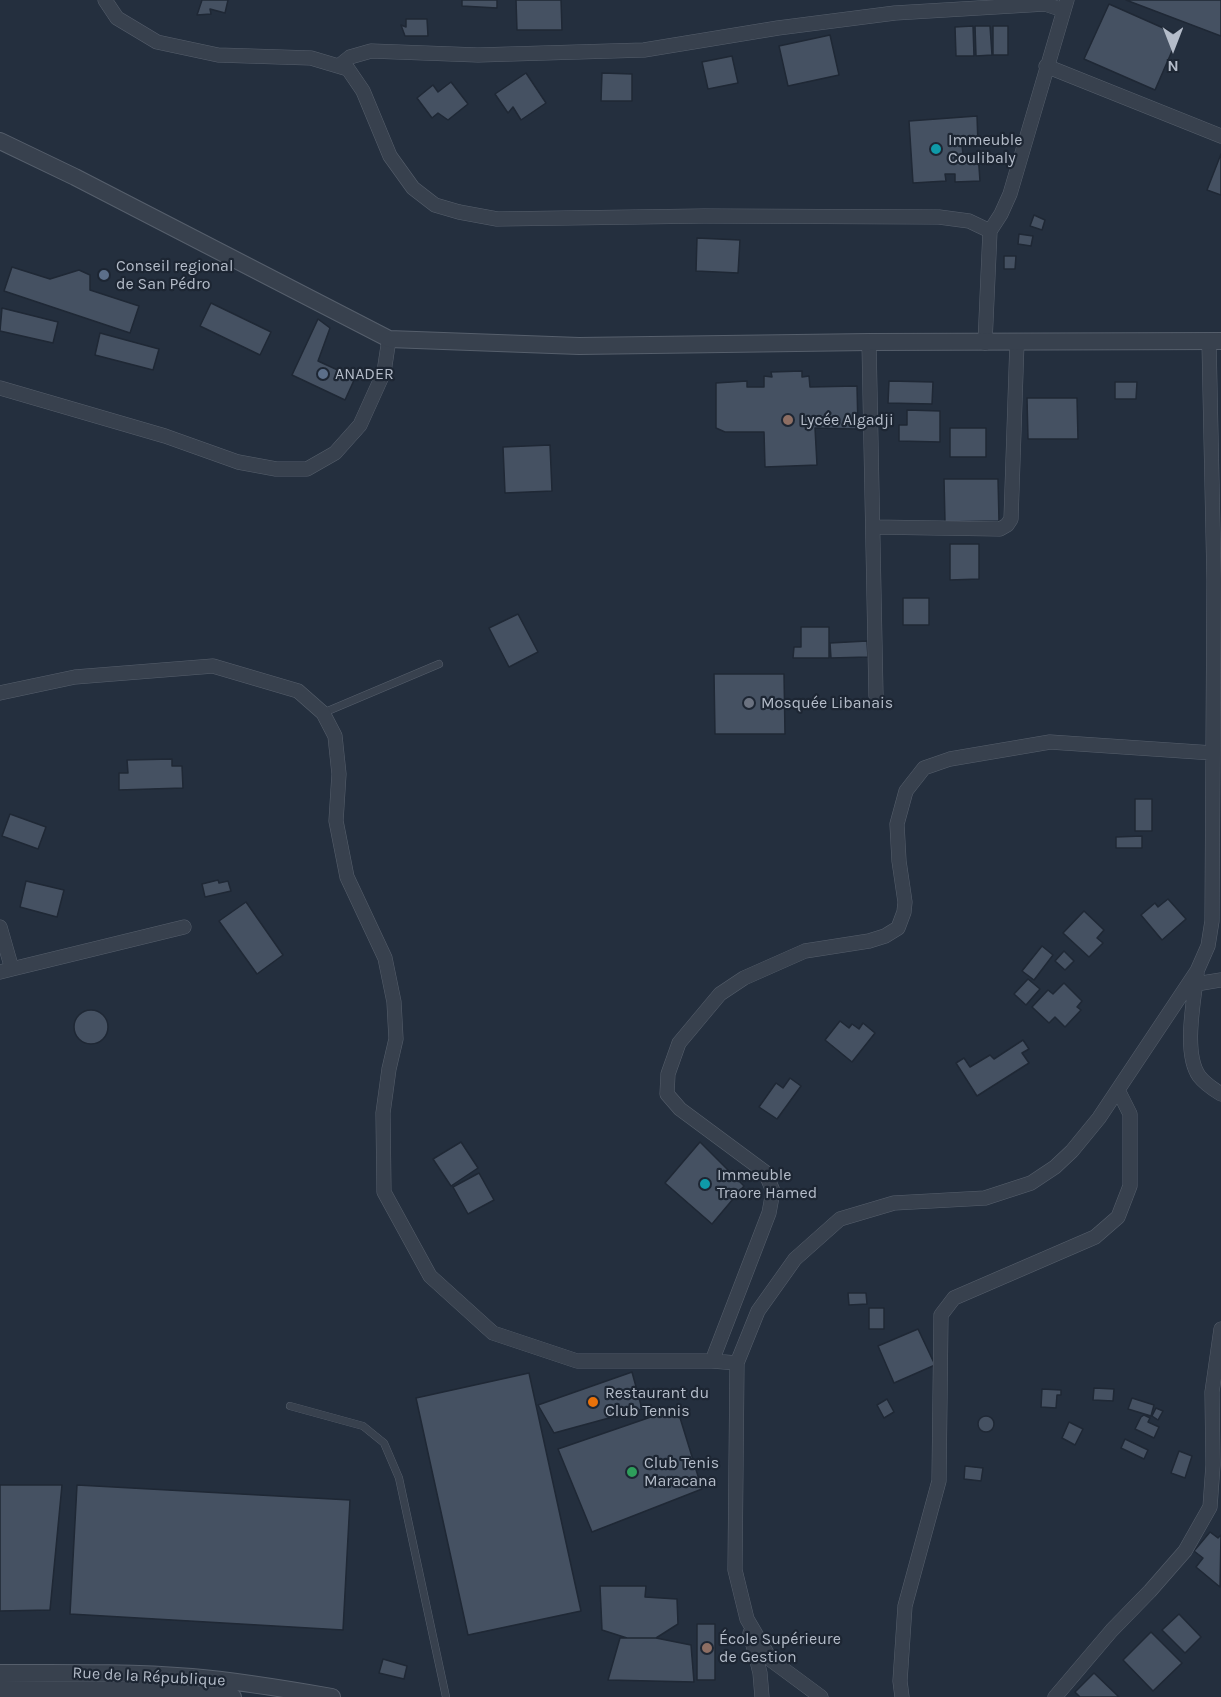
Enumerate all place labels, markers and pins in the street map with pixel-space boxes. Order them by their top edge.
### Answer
place label: Immeuble Coulibaly [948,130,1022,168]
marker: Immeuble Coulibaly [929,142,943,156]
place label: Conseil regional de San Pédro [116,256,233,294]
marker: Conseil regional de San Pédro [97,268,111,282]
place label: ANADER [335,364,394,384]
marker: ANADER [316,367,330,381]
place label: Lycée Algadji [800,410,894,430]
marker: Lycée Algadji [781,413,795,427]
place label: Mosquée Libanais [761,693,893,713]
marker: Mosquée Libanais [742,696,756,710]
place label: Immeuble Traore Hamed [717,1165,817,1203]
marker: Immeuble Traore Hamed [698,1177,712,1191]
place label: Restaurant du Club Tennis [605,1383,709,1421]
marker: Restaurant du Club Tennis [586,1395,600,1409]
place label: Club Tenis Maracana [644,1453,719,1491]
marker: Club Tenis Maracana [625,1465,639,1479]
place label: École Supérieure de Gestion [719,1629,841,1667]
marker: École Supérieure de Gestion [700,1641,714,1655]

